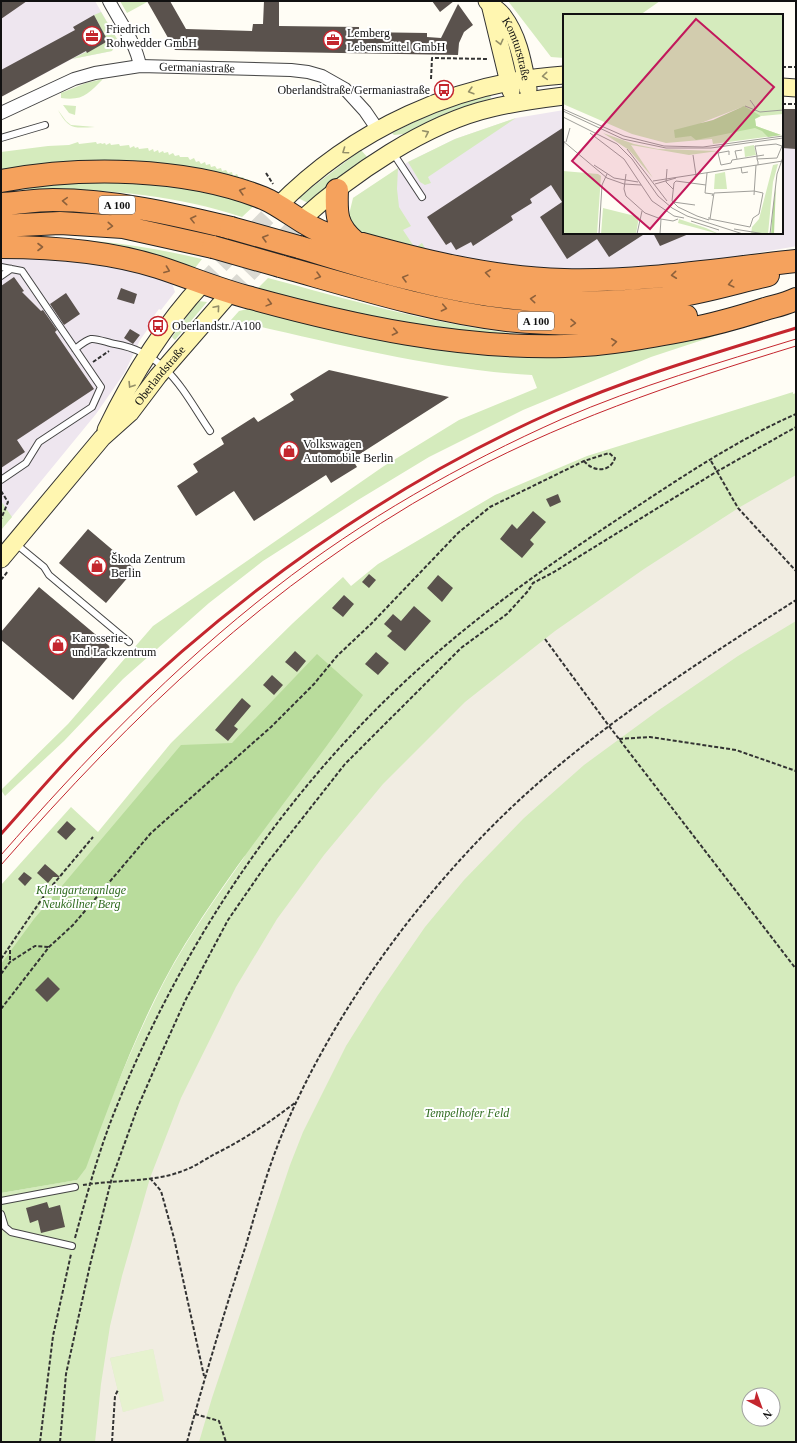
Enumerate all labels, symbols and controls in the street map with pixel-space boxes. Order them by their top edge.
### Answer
inset map [563,14,783,234]
street label: Komturstraße [499,15,533,82]
place label: Friedrich Rohwedder GmbH [106,22,197,50]
office icon: Friedrich Rohwedder GmbH [81,25,103,47]
place label: Lemberg Lebensmittel GmbH [347,26,446,54]
office icon: Lemberg Lebensmittel GmbH [322,29,344,51]
one-way arrow [495,39,503,45]
street label: Germaniastraße [159,60,235,76]
one-way arrow [542,72,548,81]
bus stop icon: Oberlandstraße/Germaniastraße [433,79,455,101]
place label: Oberlandstraße/Germaniastraße [277,83,430,97]
one-way arrow [468,86,475,95]
one-way arrow [422,130,430,138]
one-way arrow [342,146,349,154]
one-way arrow [238,187,245,196]
one-way arrow [62,196,68,205]
road number: A 100 [99,196,135,214]
one-way arrow [190,215,196,223]
one-way arrow [107,222,113,231]
one-way arrow [262,234,269,243]
one-way arrow [37,243,43,251]
one-way arrow [164,266,171,274]
one-way arrow [485,269,491,278]
one-way arrow [671,270,677,279]
one-way arrow [315,272,321,280]
one-way arrow [402,274,408,282]
one-way arrow [728,279,735,288]
one-way arrow [530,294,536,303]
one-way arrow [265,298,272,307]
one-way arrow [441,304,447,312]
one-way arrow [213,306,220,313]
road number: A 100 [518,312,554,330]
bus stop icon: Oberlandstr./A100 [147,315,169,337]
place label: Oberlandstr./A100 [172,319,261,333]
one-way arrow [570,319,576,327]
one-way arrow [392,327,399,336]
one-way arrow [611,338,617,347]
street label: Oberlandstraße [131,343,188,408]
one-way arrow [128,381,135,388]
place label: Volkswagen Automobile Berlin [303,437,393,465]
shop icon: Volkswagen Automobile Berlin [278,440,300,462]
place label: Škoda Zentrum Berlin [111,552,186,580]
shop icon: Škoda Zentrum Berlin [86,555,108,577]
place label: Karosserie- und Lackzentrum [72,631,157,659]
shop icon: Karosserie- und Lackzentrum [47,634,69,656]
park label: Kleingartenanlage Neuköllner Berg [35,883,127,911]
park label: Tempelhofer Feld [425,1106,510,1120]
north arrow [741,1387,781,1427]
text: N [761,1407,774,1422]

